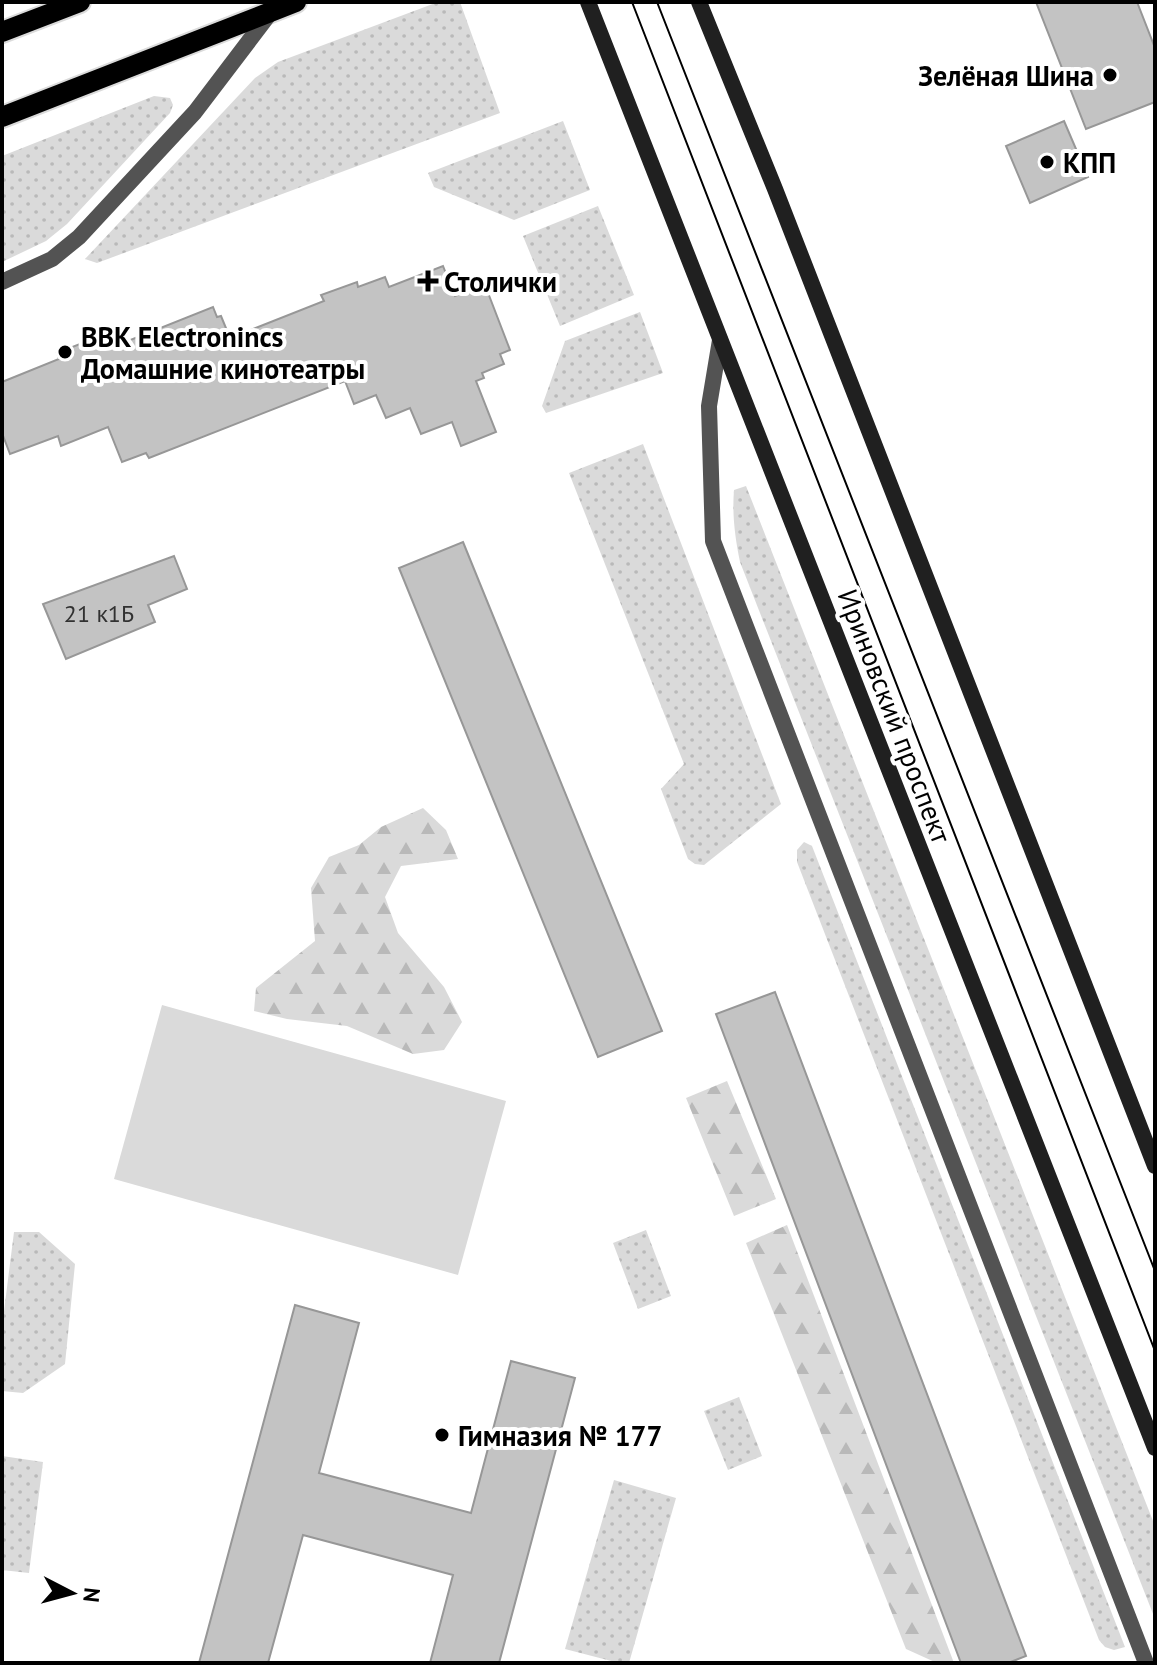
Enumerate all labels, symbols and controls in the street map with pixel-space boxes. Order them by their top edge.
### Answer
place label: Зелёная Шина [918,57,1094,94]
marker: Зелёная Шина [1101,66,1119,84]
place label: КПП [1063,144,1116,181]
marker: КПП [1038,153,1056,171]
place label: Столички [444,263,557,300]
marker: Столички [419,272,437,290]
place label: BBK Electronincs Домашние кинотеатры [81,318,365,387]
marker: BBK Electronincs Домашние кинотеатры [56,343,74,361]
street label: Ириновский проспект [829,584,961,849]
house number: 21 к1Б [64,598,134,629]
place label: Гимназия № 177 [458,1417,662,1454]
marker: Гимназия № 177 [433,1426,451,1444]
north arrow [32,1553,112,1633]
text: N [77,1586,107,1604]

